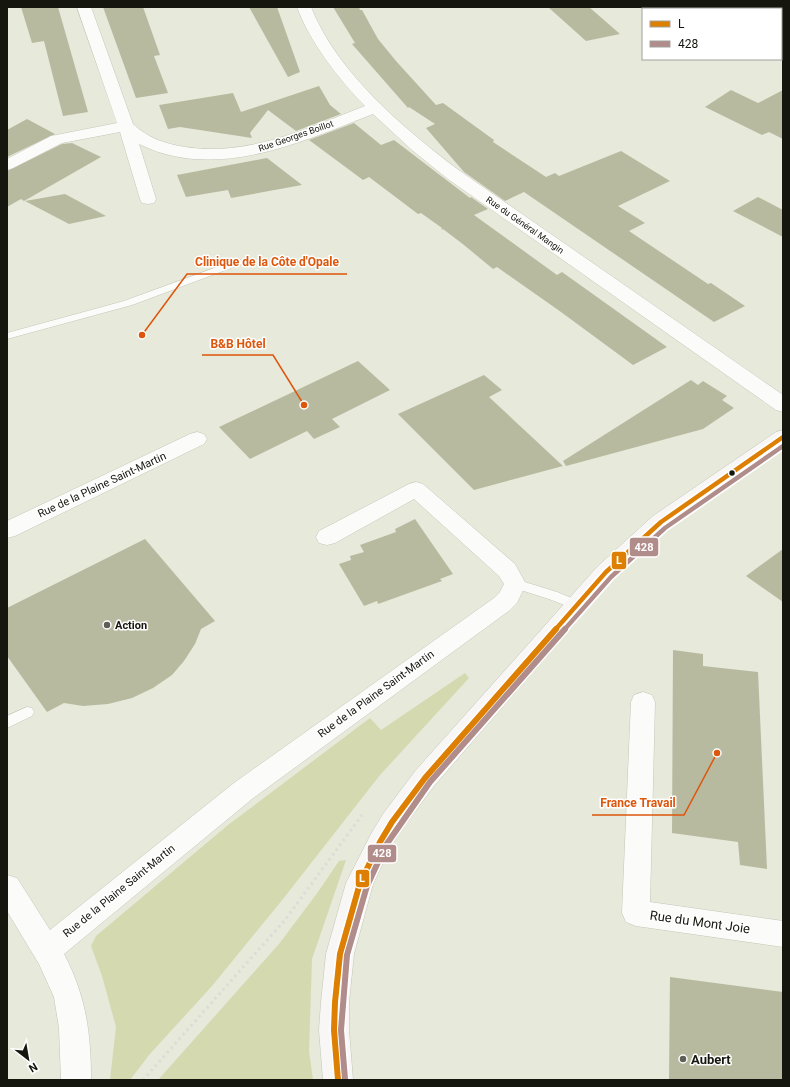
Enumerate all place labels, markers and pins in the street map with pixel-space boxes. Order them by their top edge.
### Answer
callout: Clinique de la Côte d'Opale [187,250,347,274]
callout: B&B Hôtel [202,331,273,355]
unlabelled marker [727,468,737,478]
place label: Action [115,619,147,632]
marker: Action [102,620,112,630]
callout: France Travail [592,791,684,815]
place label: Aubert [691,1052,731,1067]
marker: Aubert [678,1054,688,1064]

